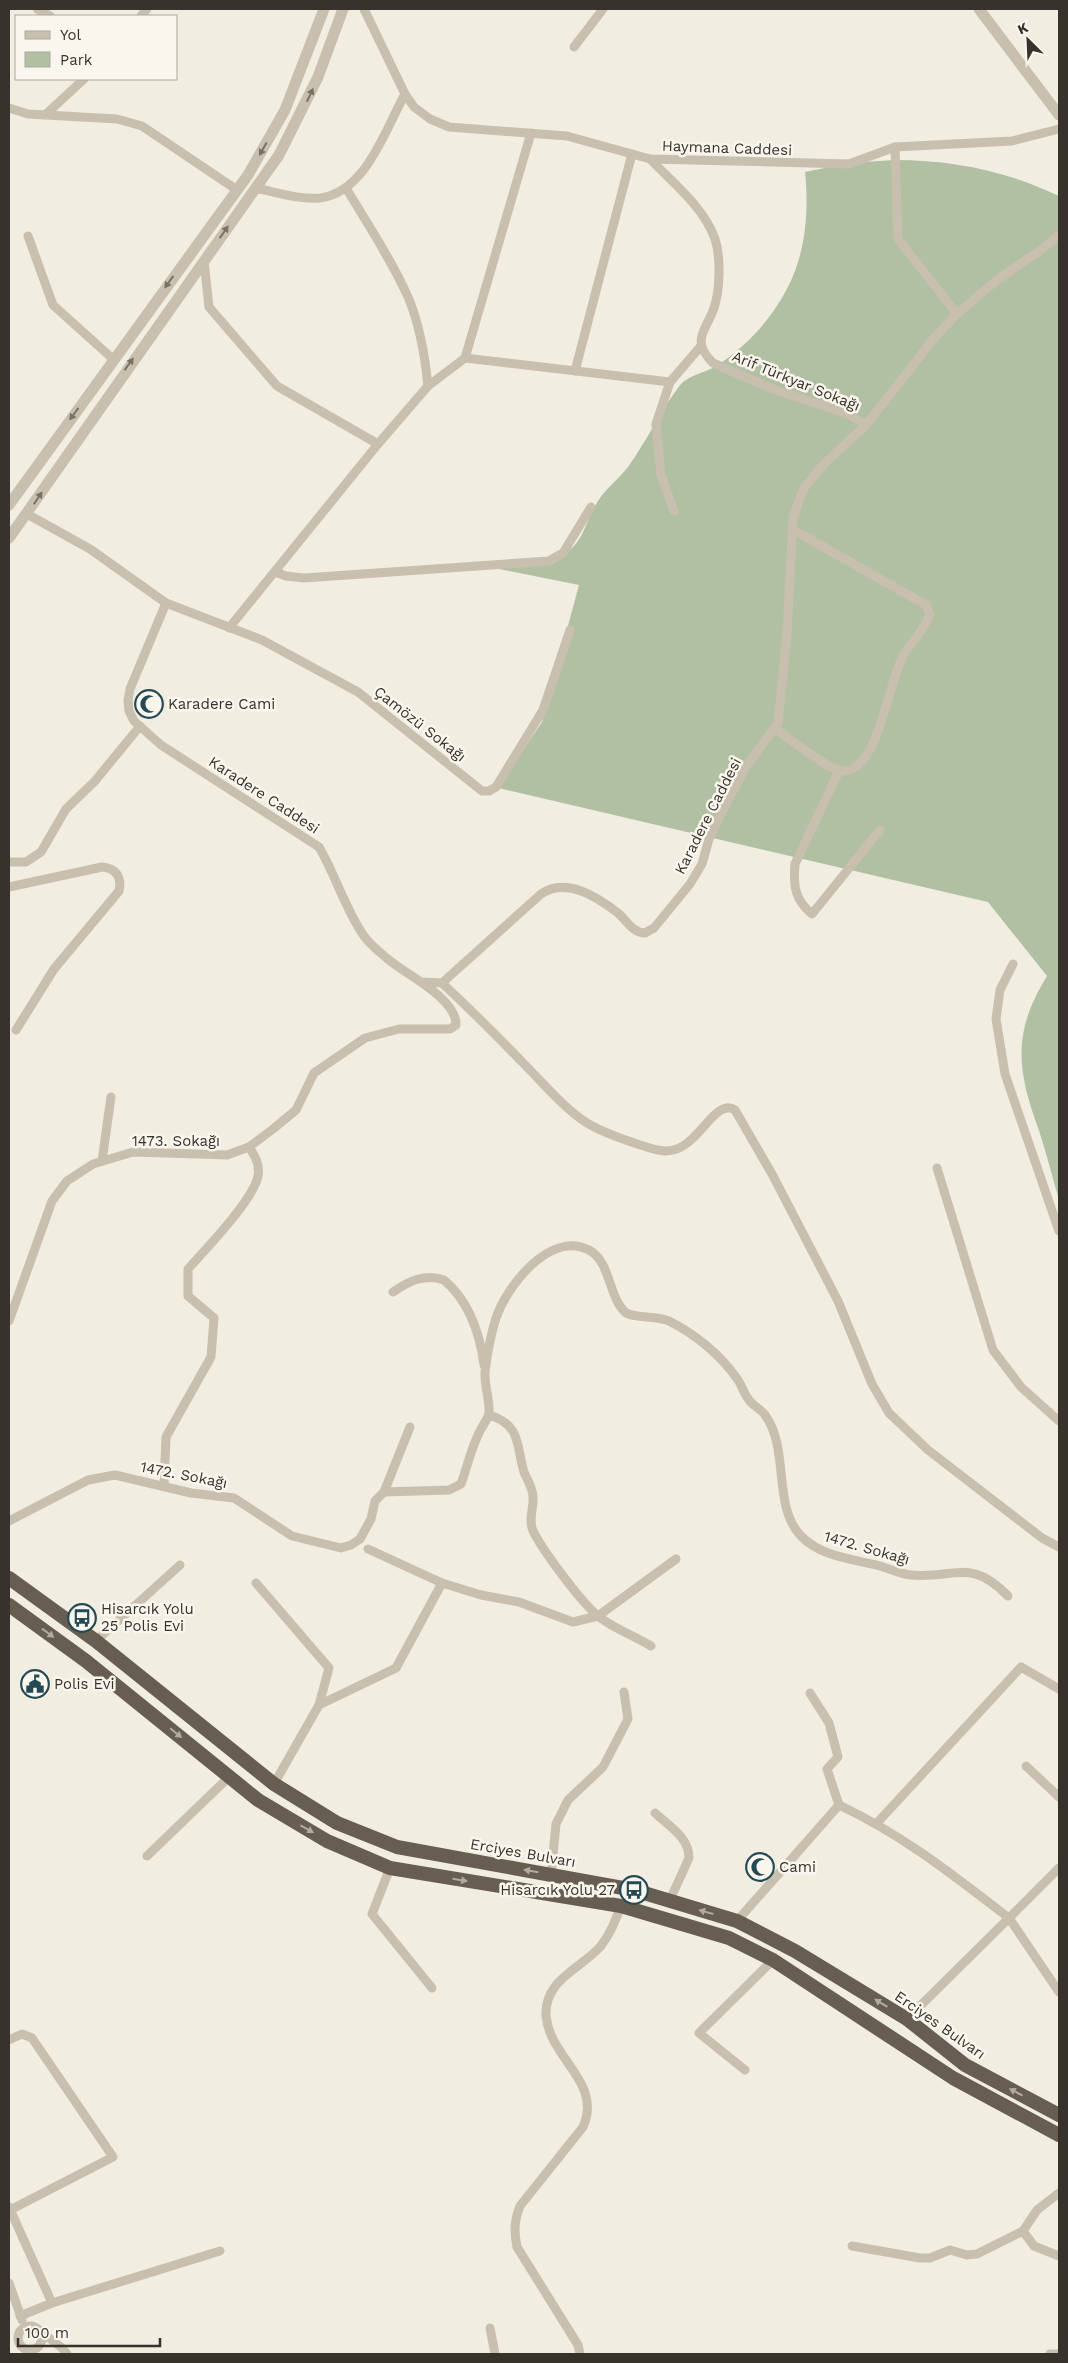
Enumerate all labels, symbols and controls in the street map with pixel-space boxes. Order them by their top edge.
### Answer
legend [15,15,178,80]
north arrow [1003,15,1053,65]
text: K [1015,19,1031,37]
text: Yol [60,26,82,44]
text: Park [60,51,93,69]
one-way arrow [306,88,314,102]
street label: Haymana Caddesi [662,137,792,159]
one-way arrow [258,143,267,156]
one-way arrow [219,226,229,239]
one-way arrow [164,275,175,288]
street label: Arif Türkyar Sokağı [729,347,863,415]
one-way arrow [124,358,135,371]
one-way arrow [69,407,79,421]
one-way arrow [33,492,43,505]
street label: Çamözü Sokağı [370,682,470,766]
mosque icon: Karadere Cami [134,689,164,719]
place label: Karadere Cami [168,695,275,713]
street label: Karadere Caddesi [205,752,323,838]
street label: Karadere Caddesi [671,755,745,877]
street label: 1473. Sokağı [132,1132,220,1150]
street label: 1472. Sokağı [139,1458,229,1492]
street label: 1472. Sokağı [822,1527,912,1569]
place label: Hisarcık Yolu 25 Polis Evi [101,1600,194,1635]
bus stop icon: Hisarcık Yolu 25 Polis Evi [67,1603,97,1633]
one-way arrow [41,1628,55,1638]
public building icon: Polis Evi [20,1669,50,1699]
place label: Polis Evi [54,1675,115,1693]
one-way arrow [170,1728,183,1739]
one-way arrow [300,1825,314,1833]
street label: Erciyes Bulvarı [469,1835,577,1871]
mosque icon: Cami [745,1852,775,1882]
place label: Cami [779,1858,816,1876]
one-way arrow [524,1867,539,1875]
bus stop icon: Hisarcık Yolu 27 [619,1875,649,1905]
one-way arrow [452,1876,468,1884]
place label: Hisarcık Yolu 27 [500,1881,615,1899]
one-way arrow [699,1908,714,1916]
street label: Erciyes Bulvarı [891,1987,989,2063]
one-way arrow [874,1999,887,2008]
one-way arrow [1009,2088,1023,2096]
scale bar [18,2316,160,2348]
text: 100 m [25,2324,69,2342]

